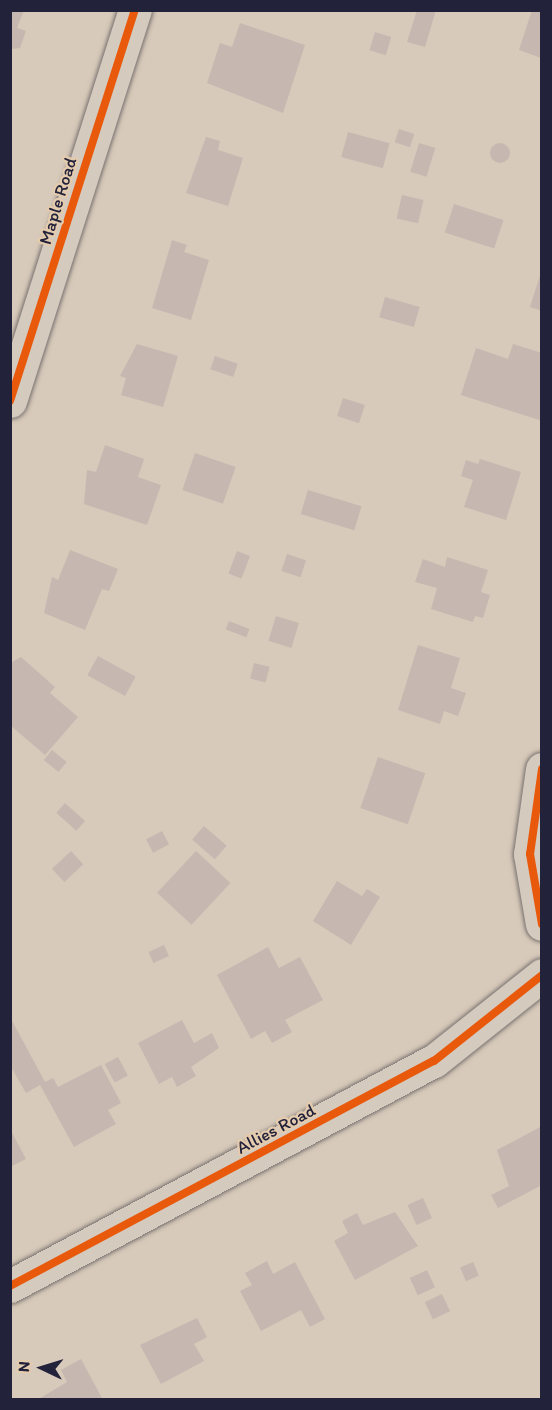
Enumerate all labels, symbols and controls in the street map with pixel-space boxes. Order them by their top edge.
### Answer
street label: Maple Road [35,155,81,247]
street label: Allies Road [233,1099,319,1159]
north arrow [12,1338,72,1398]
text: N [14,1361,33,1373]

